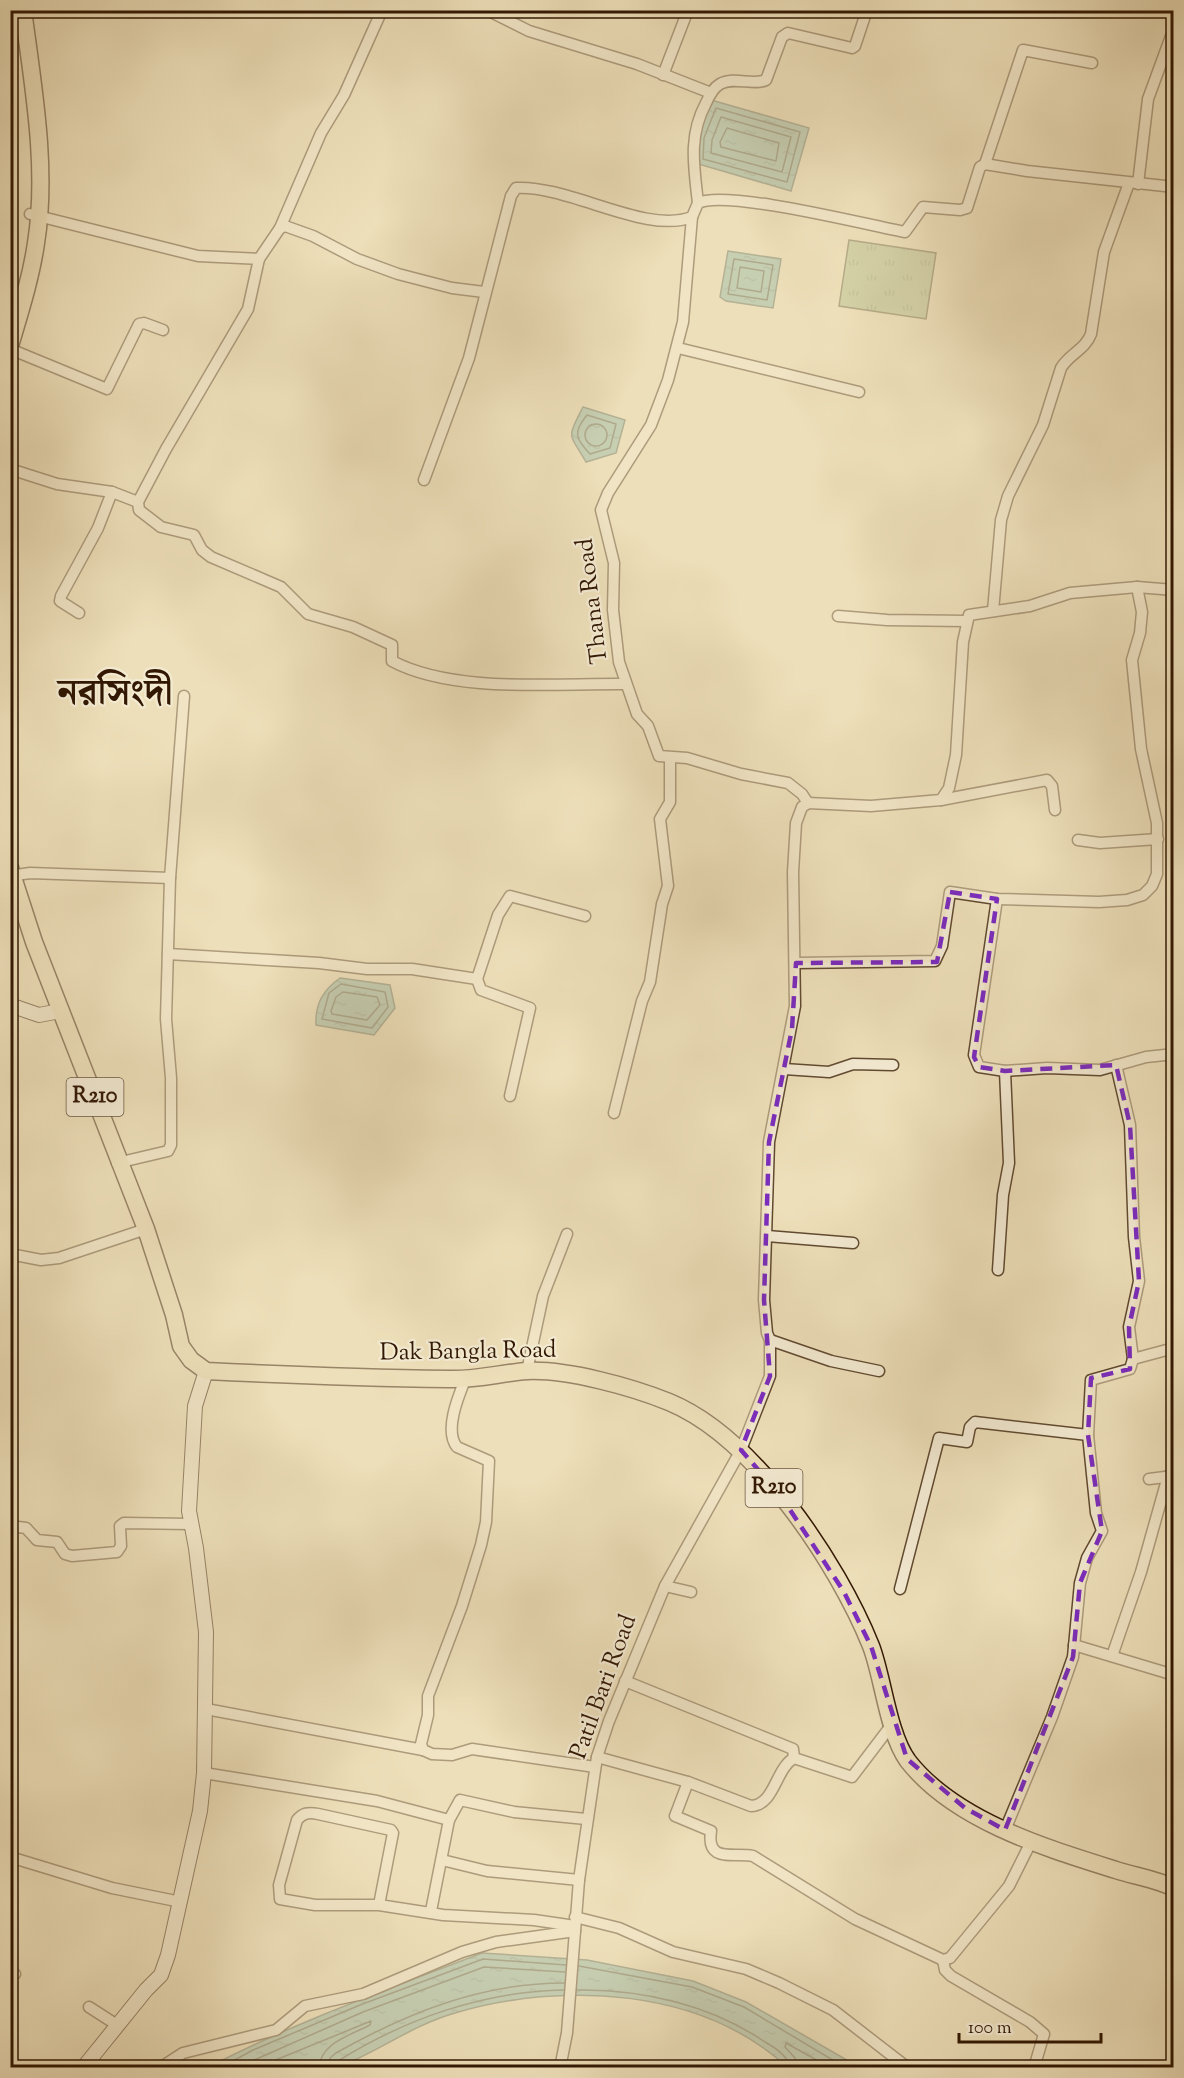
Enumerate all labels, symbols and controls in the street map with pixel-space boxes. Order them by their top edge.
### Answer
street label: Thana Road [568,536,618,666]
district label: নরসিংদী [56,669,172,721]
road number: R210 [66,1078,124,1116]
street label: Dak Bangla Road [379,1333,557,1371]
road number: R210 [746,1469,802,1507]
street label: Patil Bari Road [562,1610,646,1764]
scale bar [959,2006,1102,2044]
text: 100 m [968,2016,1012,2042]

